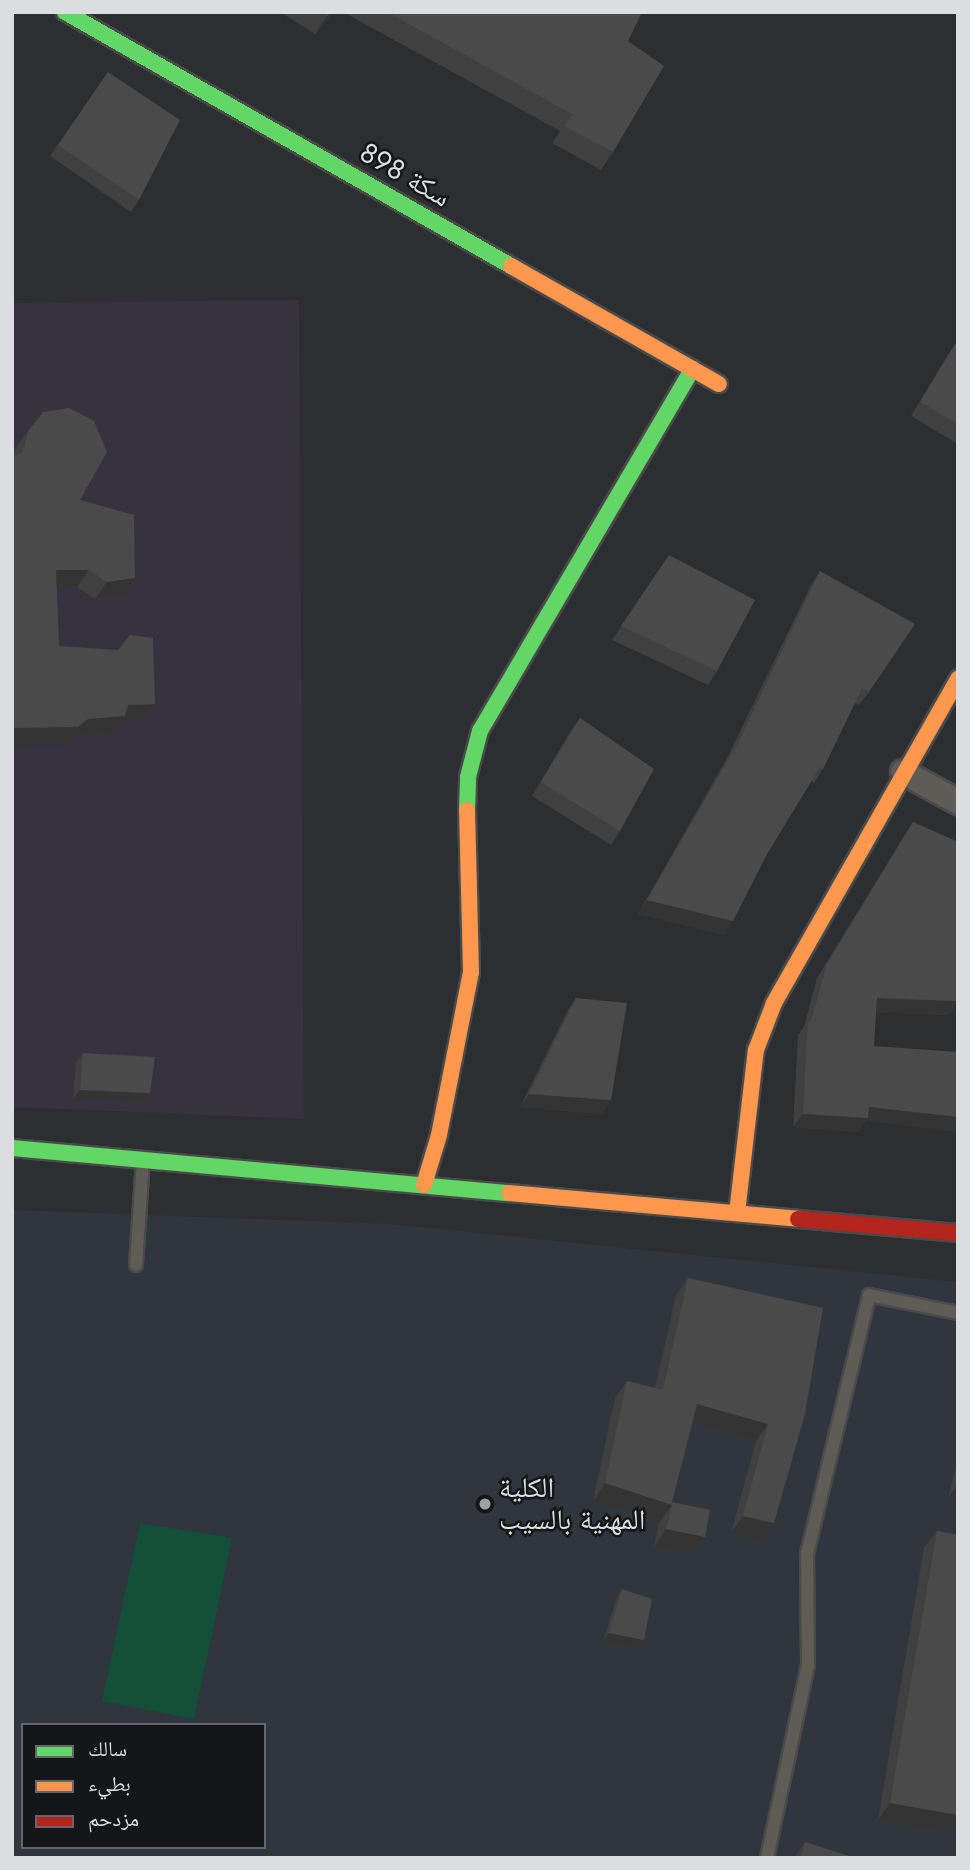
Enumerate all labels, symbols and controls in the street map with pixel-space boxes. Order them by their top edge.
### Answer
street label: سكة 898 [354,136,456,214]
place label: الكلية المهنية بالسيب [499,1471,645,1537]
marker: الكلية المهنية بالسيب [477,1496,493,1512]
legend [21,1723,266,1849]
text: سالك [88,1734,127,1764]
text: بطيء [88,1769,131,1799]
text: مزدحم [88,1804,139,1834]

